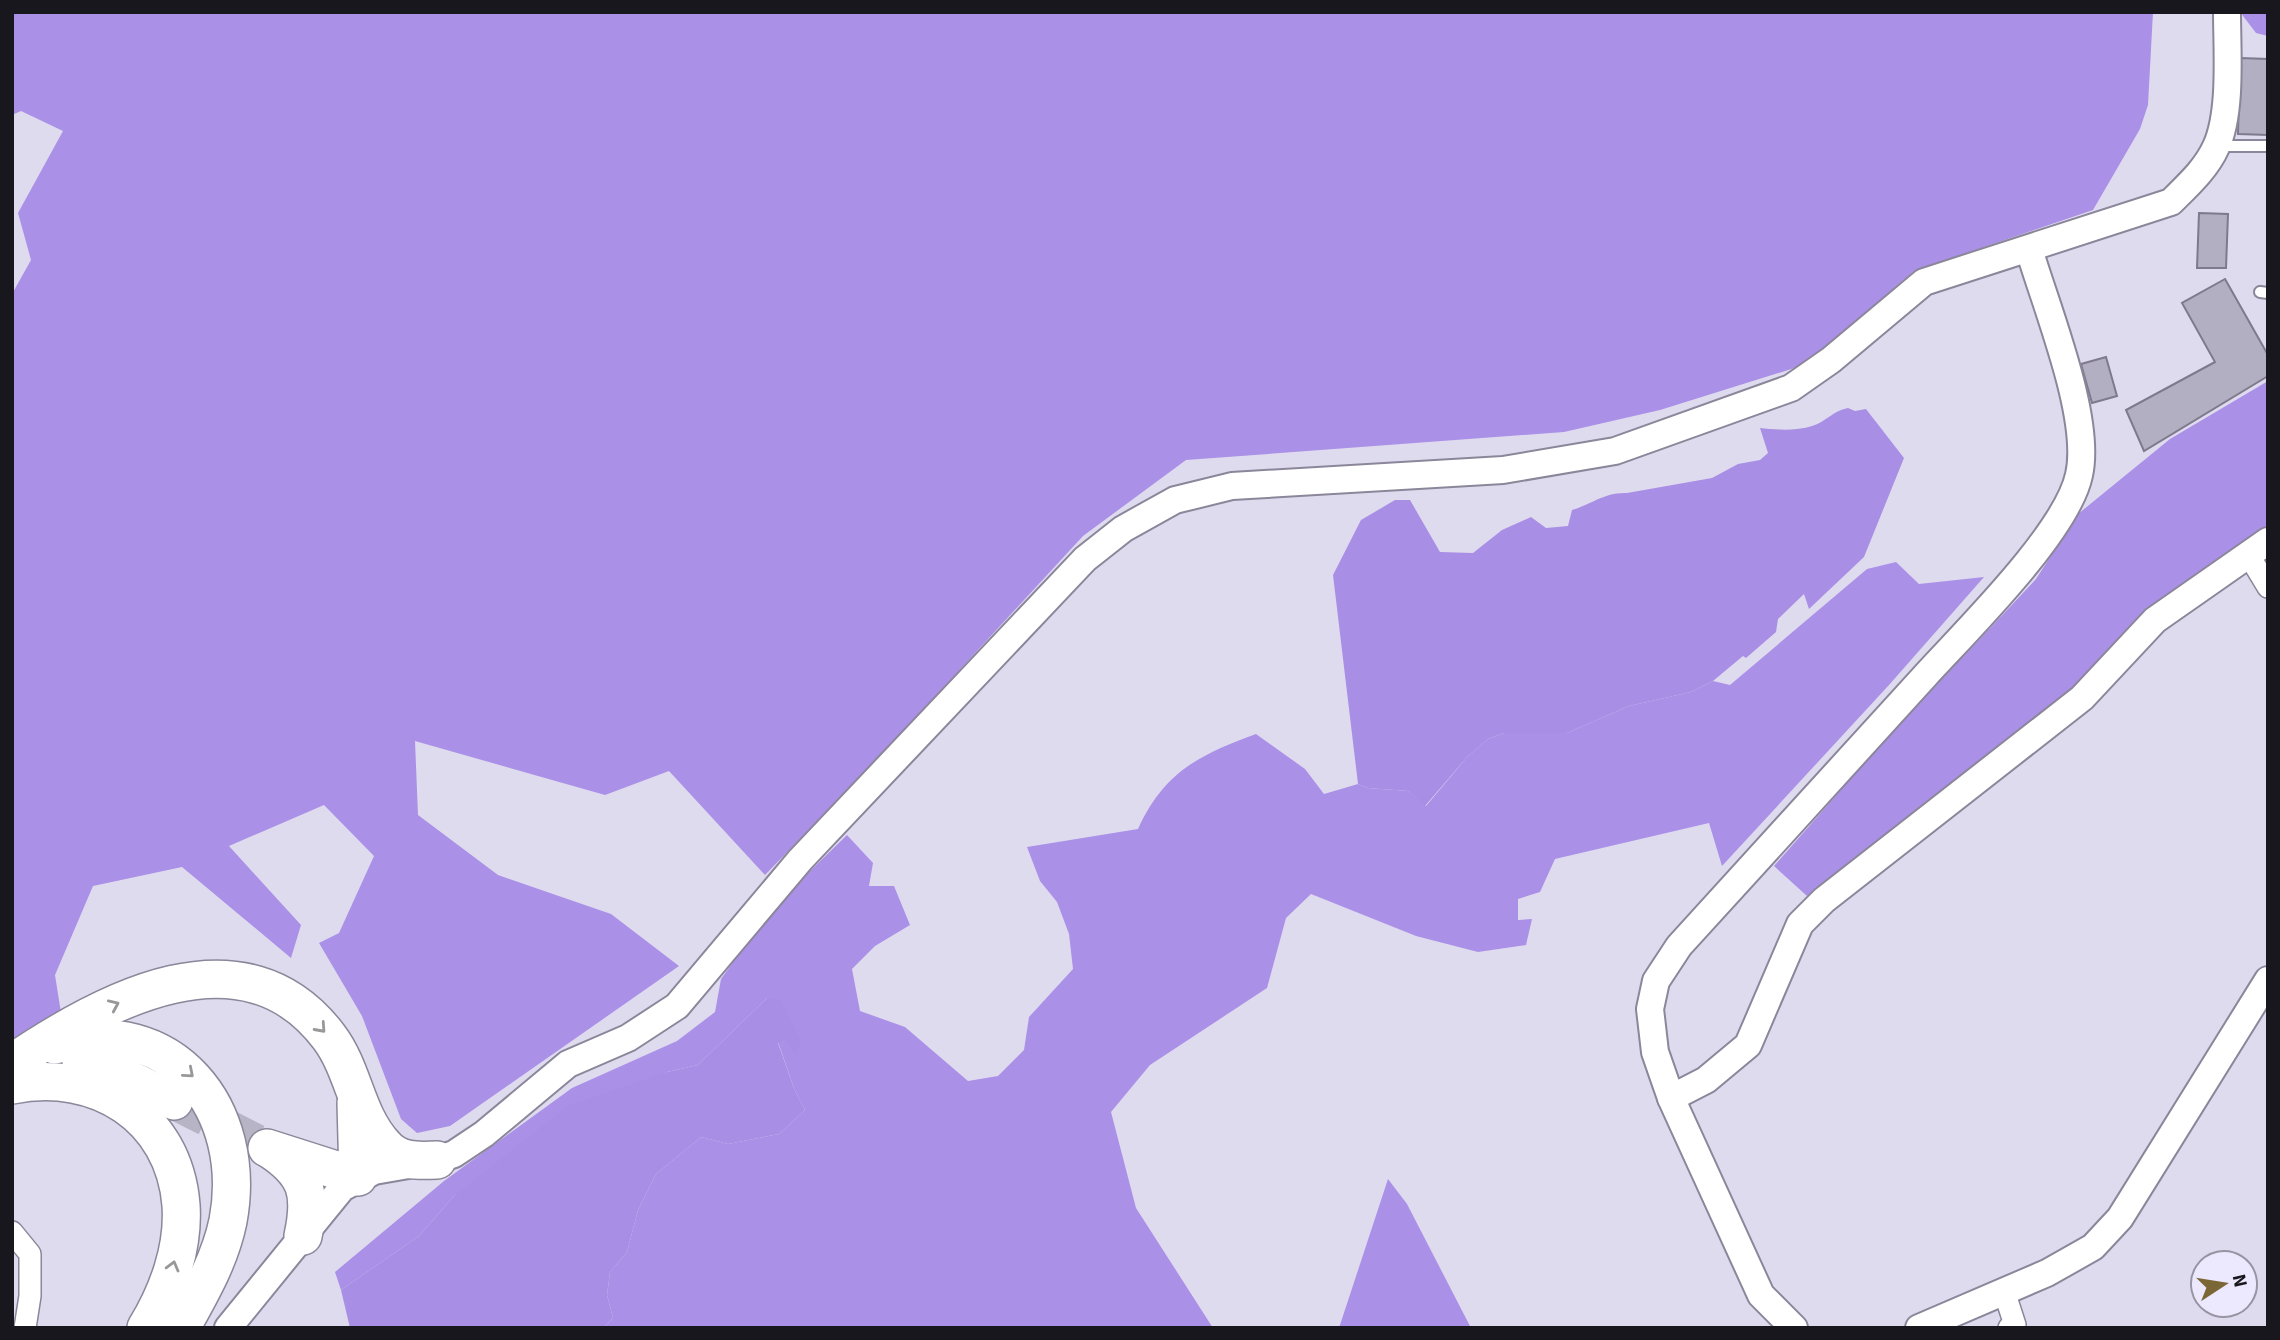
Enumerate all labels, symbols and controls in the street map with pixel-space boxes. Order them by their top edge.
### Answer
one-way arrow [107,999,119,1013]
one-way arrow [313,1020,326,1033]
one-way arrow [181,1065,194,1077]
north arrow [2189,1249,2259,1319]
one-way arrow [165,1260,180,1272]
text: N [2225,1272,2254,1290]

